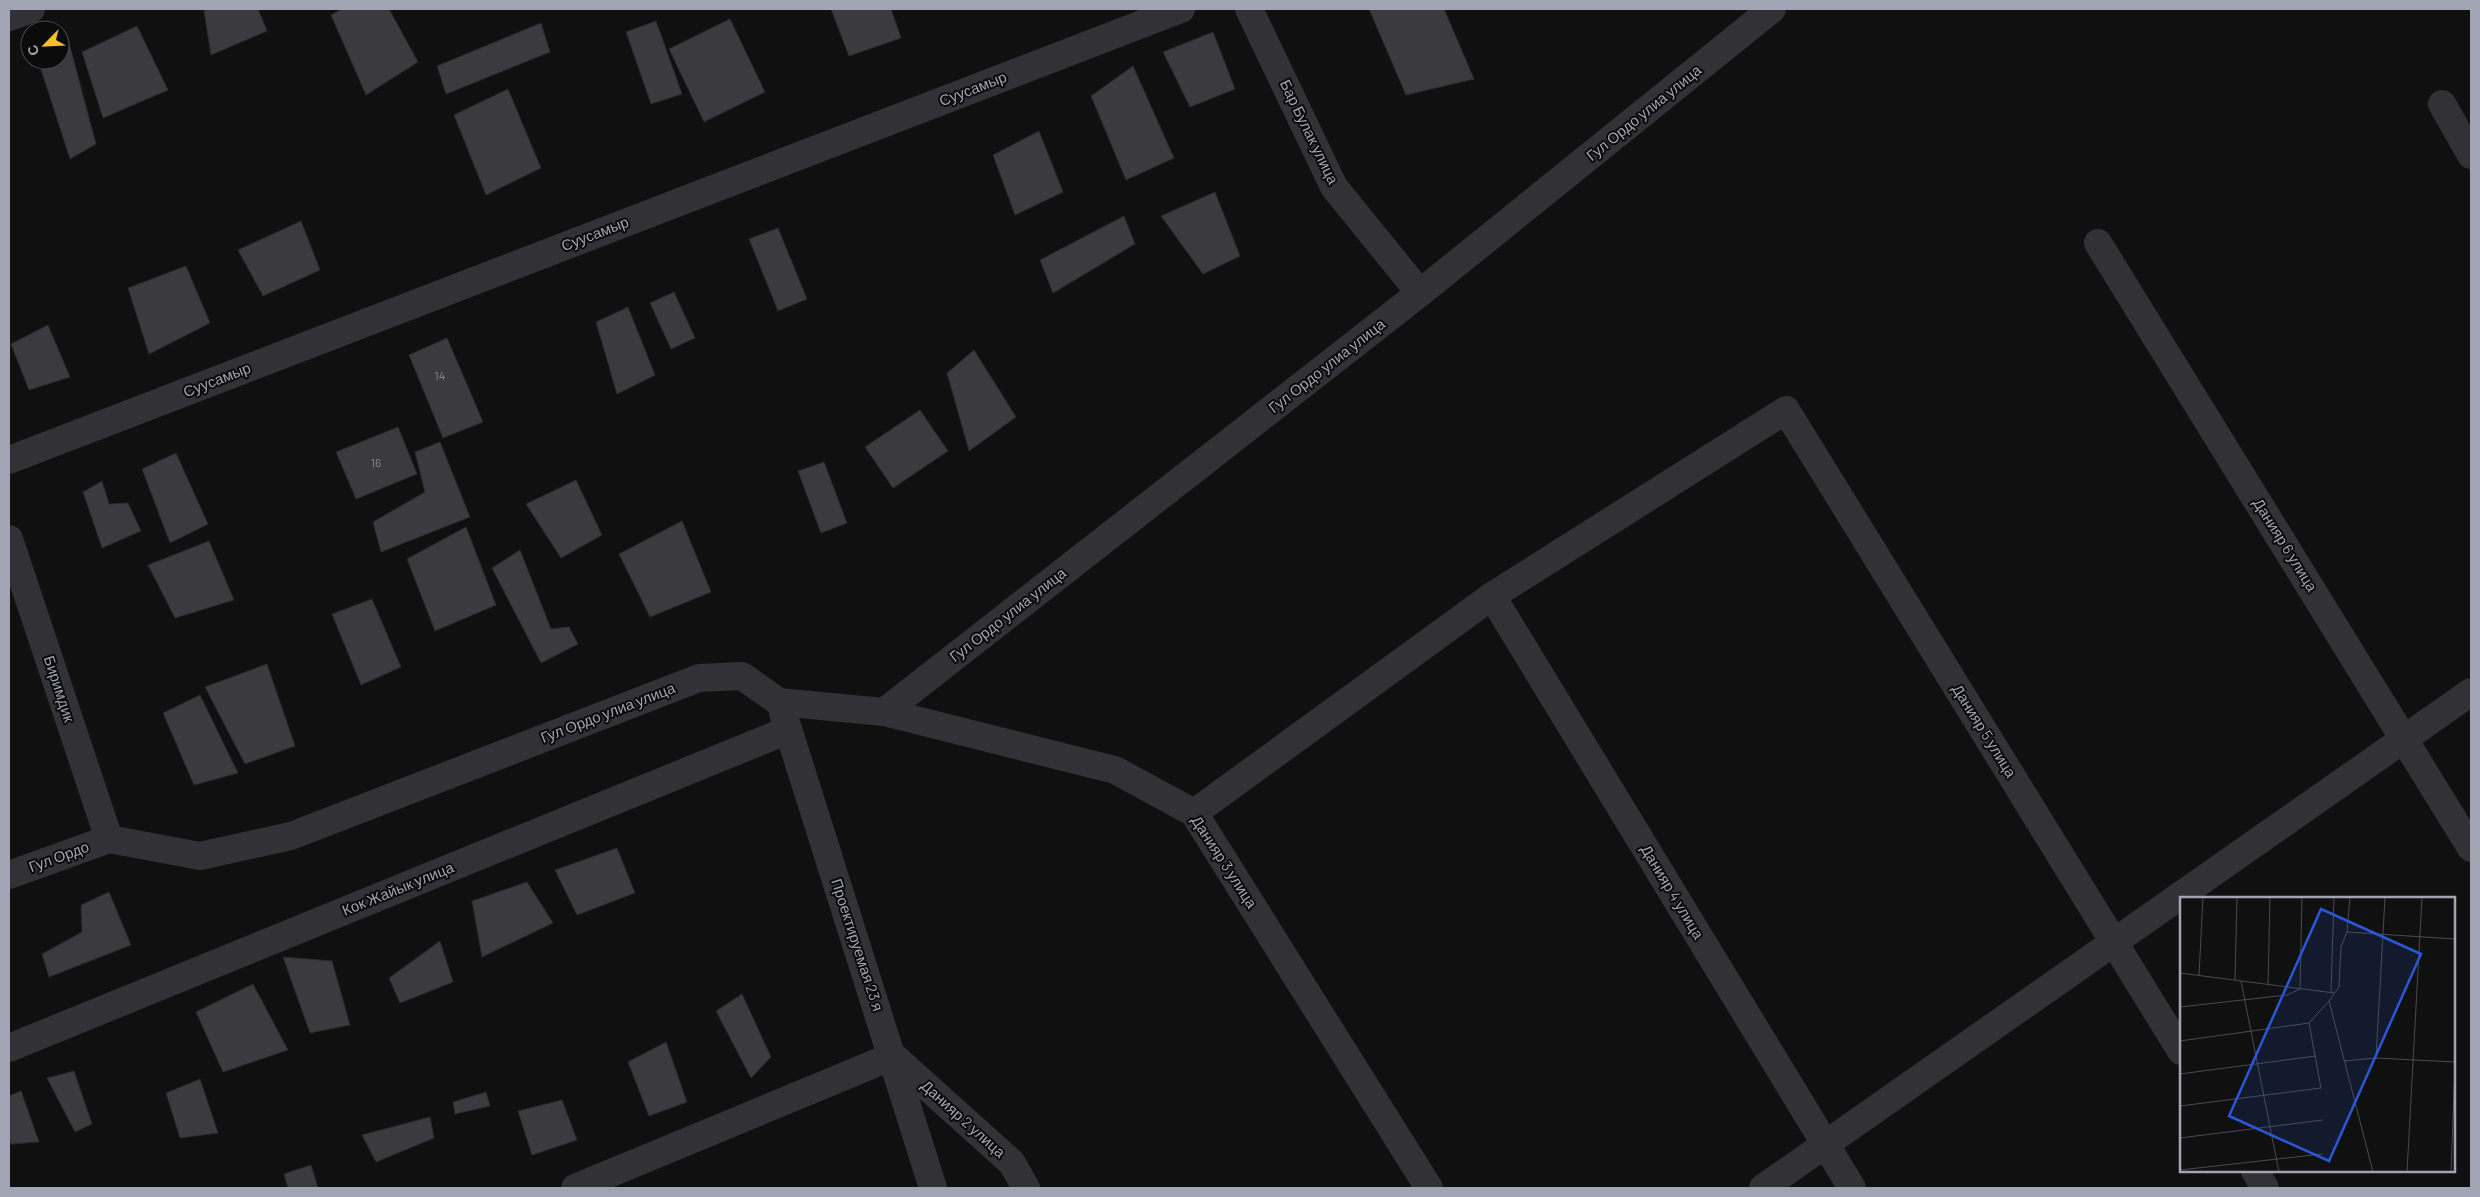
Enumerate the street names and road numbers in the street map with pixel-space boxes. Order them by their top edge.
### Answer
street label: Гул Ордо улиа улица [1582,60,1705,164]
street label: Суусамыр [936,67,1009,109]
street label: Бар Булак улица [1277,76,1343,187]
street label: Суусамыр [558,212,631,254]
street label: Гул Ордо улиа улица [1265,314,1389,416]
street label: Суусамыр [180,358,253,400]
street label: Данияр 6 улица [2250,495,2322,595]
street label: Гул Ордо улиа улица [946,563,1070,665]
street label: Биримдик [41,653,79,725]
street label: Гул Ордо улиа улица [538,678,678,746]
street label: Данияр 5 улица [1949,681,2021,781]
street label: Данияр 3 улица [1188,812,1262,912]
street label: Гул Ордо [26,837,91,875]
street label: Данияр 4 улица [1638,841,1708,943]
street label: Кок Жайык улица [339,857,457,919]
street label: Проектируемая 23 я [828,876,888,1013]
street label: Данияр 2 улица [918,1076,1010,1161]

